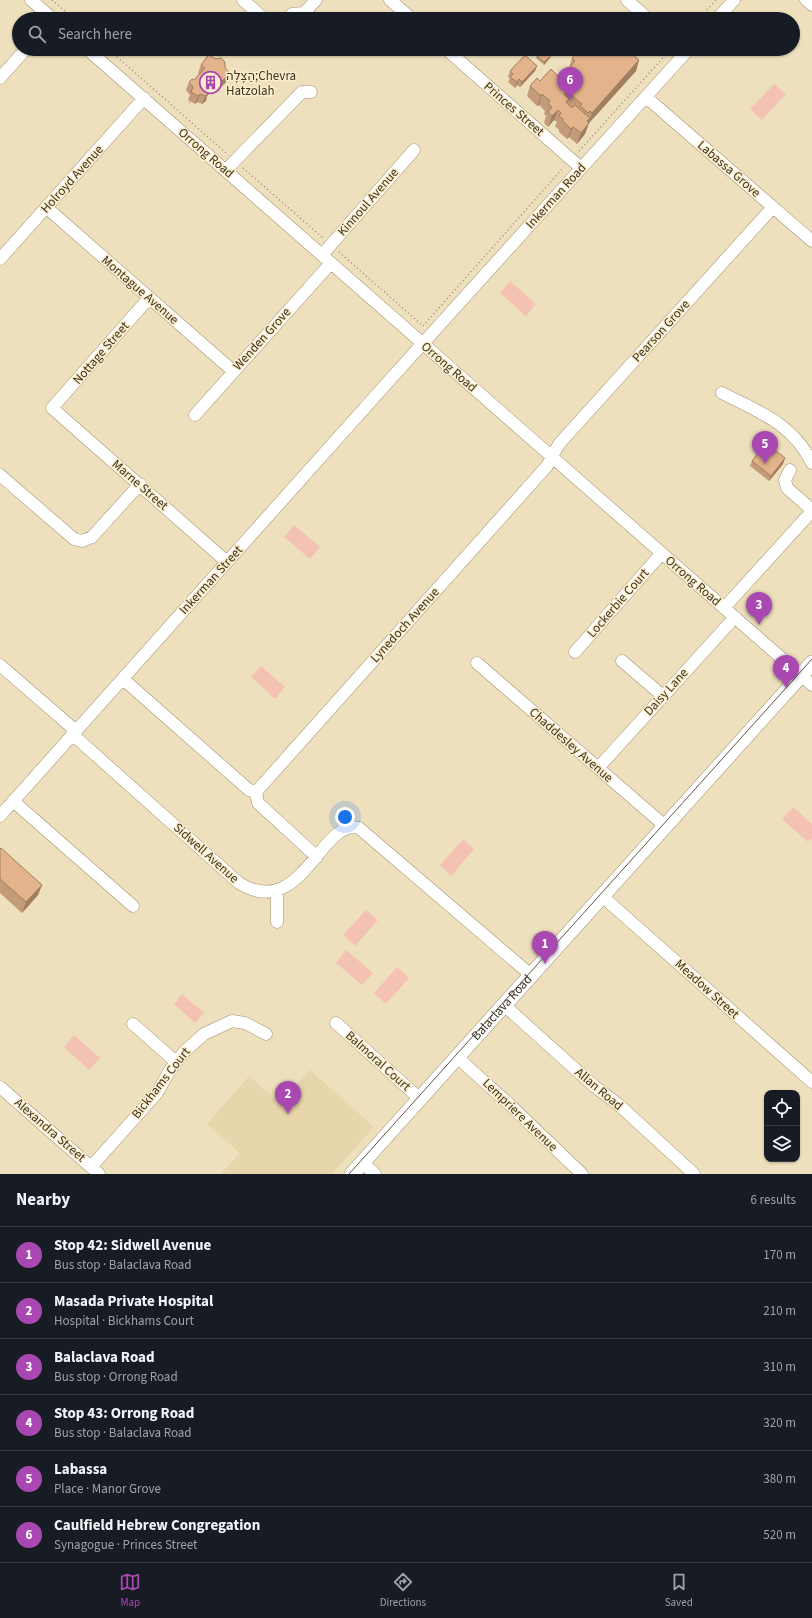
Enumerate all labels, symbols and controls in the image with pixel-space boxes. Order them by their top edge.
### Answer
search box [12,12,800,56]
icon: search [26,23,48,45]
text: Search here [58,24,132,45]
place label: הַצָּלָה;Chevra Hatzolah [226,67,296,100]
pin: 6 [557,67,583,100]
building icon: הַצָּלָה;Chevra Hatzolah [197,70,223,96]
street label: Princes Street [480,78,549,141]
street label: Orrong Road [174,124,238,182]
street label: Labassa Grove [694,137,764,201]
street label: Holroyd Avenue [36,141,108,217]
street label: Inkerman Road [522,159,590,233]
street label: Kinnoul Avenue [333,164,403,240]
street label: Montague Avenue [97,251,183,329]
street label: Pearson Grove [628,296,694,366]
street label: Wenden Grove [229,304,295,374]
street label: Nottage Street [69,317,134,388]
street label: Orrong Road [417,338,481,396]
pin: 5 [752,431,778,464]
street label: Marne Street [108,455,172,515]
street label: Inkerman Street [175,541,247,618]
street label: Orrong Road [661,552,725,610]
street label: Lockerbie Court [583,564,653,641]
street label: Lynedoch Avenue [366,584,444,666]
pin: 3 [746,592,772,625]
pin: 4 [773,655,799,688]
street label: Daisy Lane [640,664,692,720]
street label: Chaddesley Avenue [525,703,617,787]
your location [335,807,355,827]
street label: Sidwell Avenue [169,819,243,887]
pin: 1 [532,931,558,964]
street label: Meadow Street [671,955,744,1023]
street label: Balaclava Road [467,971,536,1044]
street label: Balmoral Court [341,1027,415,1096]
street label: Bickhams Court [127,1043,195,1122]
street label: Allan Road [571,1064,627,1114]
street label: Lempriere Avenue [478,1074,562,1156]
pin: 2 [275,1081,301,1114]
map controls [764,1090,800,1162]
button: locate [764,1090,800,1126]
street label: Alexandra Street [10,1094,90,1166]
button: layers [764,1126,800,1162]
text: Nearby [16,1188,70,1212]
text: 6 results [751,1191,796,1209]
text: Stop 42: Sidwell Avenue [54,1235,211,1256]
text: 1 [26,1246,32,1264]
text: 170 m [763,1246,796,1264]
text: Bus stop · Balaclava Road [54,1256,192,1274]
text: Masada Private Hospital [54,1291,213,1312]
text: 2 [26,1302,32,1320]
text: 210 m [763,1302,796,1320]
text: Hospital · Bickhams Court [54,1312,194,1330]
text: Balaclava Road [54,1347,155,1368]
text: 3 [26,1358,32,1376]
text: 310 m [763,1358,796,1376]
text: Bus stop · Orrong Road [54,1368,178,1386]
text: Stop 43: Orrong Road [54,1403,194,1424]
text: 4 [26,1414,32,1432]
text: 320 m [763,1414,796,1432]
text: Bus stop · Balaclava Road [54,1424,192,1442]
text: Labassa [54,1459,107,1480]
text: 5 [26,1470,32,1488]
text: 380 m [763,1470,796,1488]
text: Place · Manor Grove [54,1480,161,1498]
text: Caulfield Hebrew Congregation [54,1515,260,1536]
text: 6 [26,1526,32,1544]
text: 520 m [763,1526,796,1544]
text: Synagogue · Princes Street [54,1536,198,1554]
tab: Map [119,1571,141,1610]
tab: Directions [380,1571,426,1610]
tab: Saved [665,1571,693,1610]

